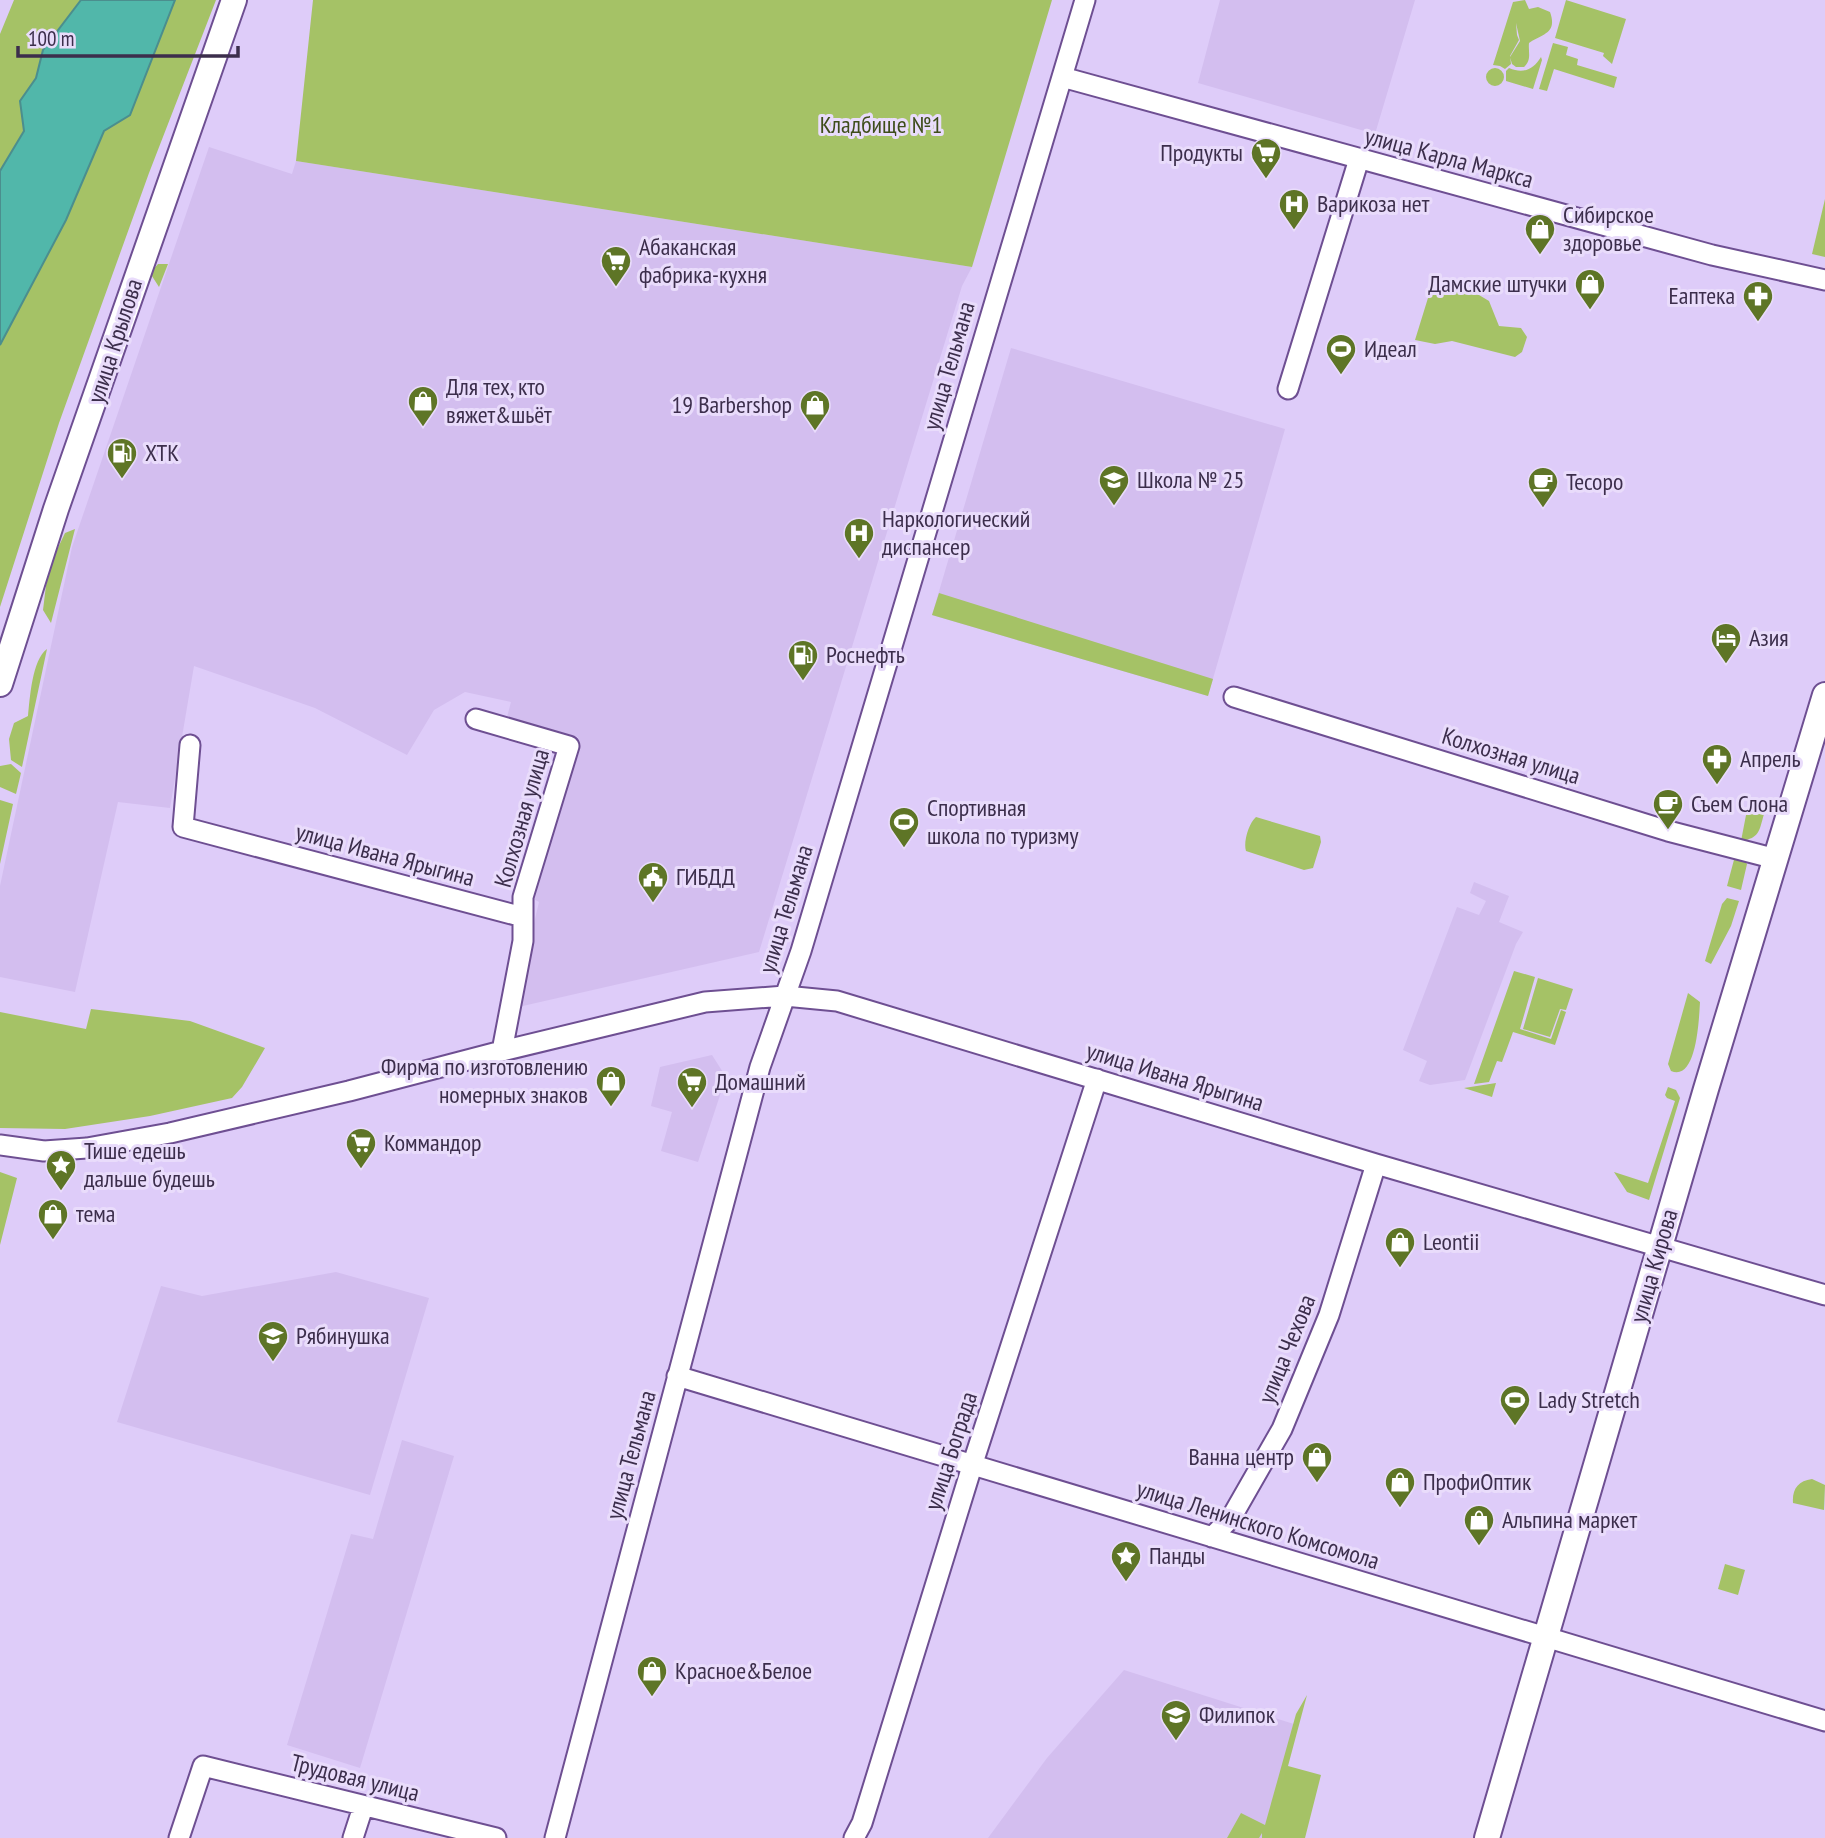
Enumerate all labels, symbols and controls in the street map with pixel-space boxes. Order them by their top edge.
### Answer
scale bar [18,14,238,58]
text: 100 m [28,25,74,52]
park label: Кладбище №1 [820,109,942,140]
street label: улица Карла Маркса [1361,120,1537,195]
supermarket icon: Продукты [1249,136,1283,180]
place label: Продукты [1160,137,1243,168]
hospital icon: Варикоза нет [1277,187,1311,231]
place label: Варикоза нет [1317,188,1430,219]
place label: Сибирское здоровье [1563,199,1654,258]
shop icon: Сибирское здоровье [1523,212,1557,256]
place label: Абаканская фабрика-кухня [639,231,767,290]
supermarket icon: Абаканская фабрика-кухня [599,244,633,288]
shop icon: Дамские штучки [1573,267,1607,311]
place label: Дамские штучки [1428,268,1567,299]
street label: улица Крылова [80,275,149,407]
pharmacy icon: Еаптека [1741,279,1775,323]
place label: Еаптека [1669,280,1735,311]
street label: улица Тельмана [915,298,982,434]
sports icon: Идеал [1324,332,1358,376]
place label: Идеал [1364,333,1417,364]
place label: Для тех, кто вяжет&шьёт [446,371,552,430]
shop icon: Для тех, кто вяжет&шьёт [406,384,440,428]
shop icon: 19 Barbershop [798,388,832,432]
place label: 19 Barbershop [671,389,792,420]
fuel station icon: ХТК [105,436,139,480]
place label: ХТК [145,437,179,468]
school or university icon: Школа № 25 [1097,463,1131,507]
place label: Школа № 25 [1137,464,1244,495]
cafe icon: Тесоро [1526,465,1560,509]
place label: Тесоро [1566,466,1623,497]
place label: Наркологический диспансер [882,503,1030,562]
hospital icon: Наркологический диспансер [842,516,876,560]
hotel icon: Азия [1709,621,1743,665]
place label: Азия [1749,622,1789,653]
fuel station icon: Роснефть [786,638,820,682]
place label: Роснефть [826,639,905,670]
street label: Колхозная улица [1438,720,1584,791]
pharmacy icon: Апрель [1700,742,1734,786]
place label: Апрель [1740,743,1800,774]
street label: Колхозная улица [487,745,556,891]
cafe icon: Съем Слона [1651,787,1685,831]
place label: Съем Слона [1691,788,1788,819]
place label: Спортивная школа по туризму [927,792,1079,851]
sports icon: Спортивная школа по туризму [887,805,921,849]
street label: улица Ивана Ярыгина [292,816,478,893]
street label: улица Тельмана [751,841,820,977]
public building icon: ГИБДД [636,860,670,904]
place label: ГИБДД [676,861,735,892]
street label: улица Ивана Ярыгина [1083,1035,1268,1118]
place label: Фирма по изготовлению номерных знаков [381,1051,588,1110]
shop icon: Фирма по изготовлению номерных знаков [594,1064,628,1108]
supermarket icon: Домашний [675,1065,709,1109]
place label: Домашний [715,1066,806,1097]
supermarket icon: Коммандор [344,1126,378,1170]
place label: Коммандор [384,1127,481,1158]
place label: Тише едешь дальше будешь [84,1135,215,1194]
place icon: Тише едешь дальше будешь [44,1148,78,1192]
shop icon: тема [36,1197,70,1241]
place label: тема [76,1198,115,1229]
street label: улица Кирова [1623,1205,1685,1326]
shop icon: Leontii [1383,1225,1417,1269]
place label: Leontii [1423,1226,1480,1257]
street label: улица Чехова [1251,1290,1322,1408]
school or university icon: Рябинушка [256,1319,290,1363]
place label: Рябинушка [296,1320,390,1351]
sports icon: Lady Stretch [1498,1383,1532,1427]
place label: Lady Stretch [1538,1384,1640,1415]
street label: улица Тельмана [598,1387,663,1523]
street label: улица Бограда [917,1388,984,1514]
shop icon: Ванна центр [1300,1440,1334,1484]
place label: Ванна центр [1189,1441,1294,1472]
shop icon: ПрофиОптик [1383,1465,1417,1509]
place label: ПрофиОптик [1423,1466,1532,1497]
street label: улица Ленинского Комсомола [1133,1473,1383,1576]
shop icon: Альпина маркет [1462,1503,1496,1547]
place label: Альпина маркет [1502,1504,1638,1535]
place icon: Панды [1109,1539,1143,1583]
place label: Панды [1149,1540,1205,1571]
shop icon: Красное&Белое [635,1654,669,1698]
place label: Красное&Белое [675,1655,812,1686]
school or university icon: Филипок [1159,1698,1193,1742]
place label: Филипок [1199,1699,1276,1730]
street label: Трудовая улица [288,1747,422,1808]

